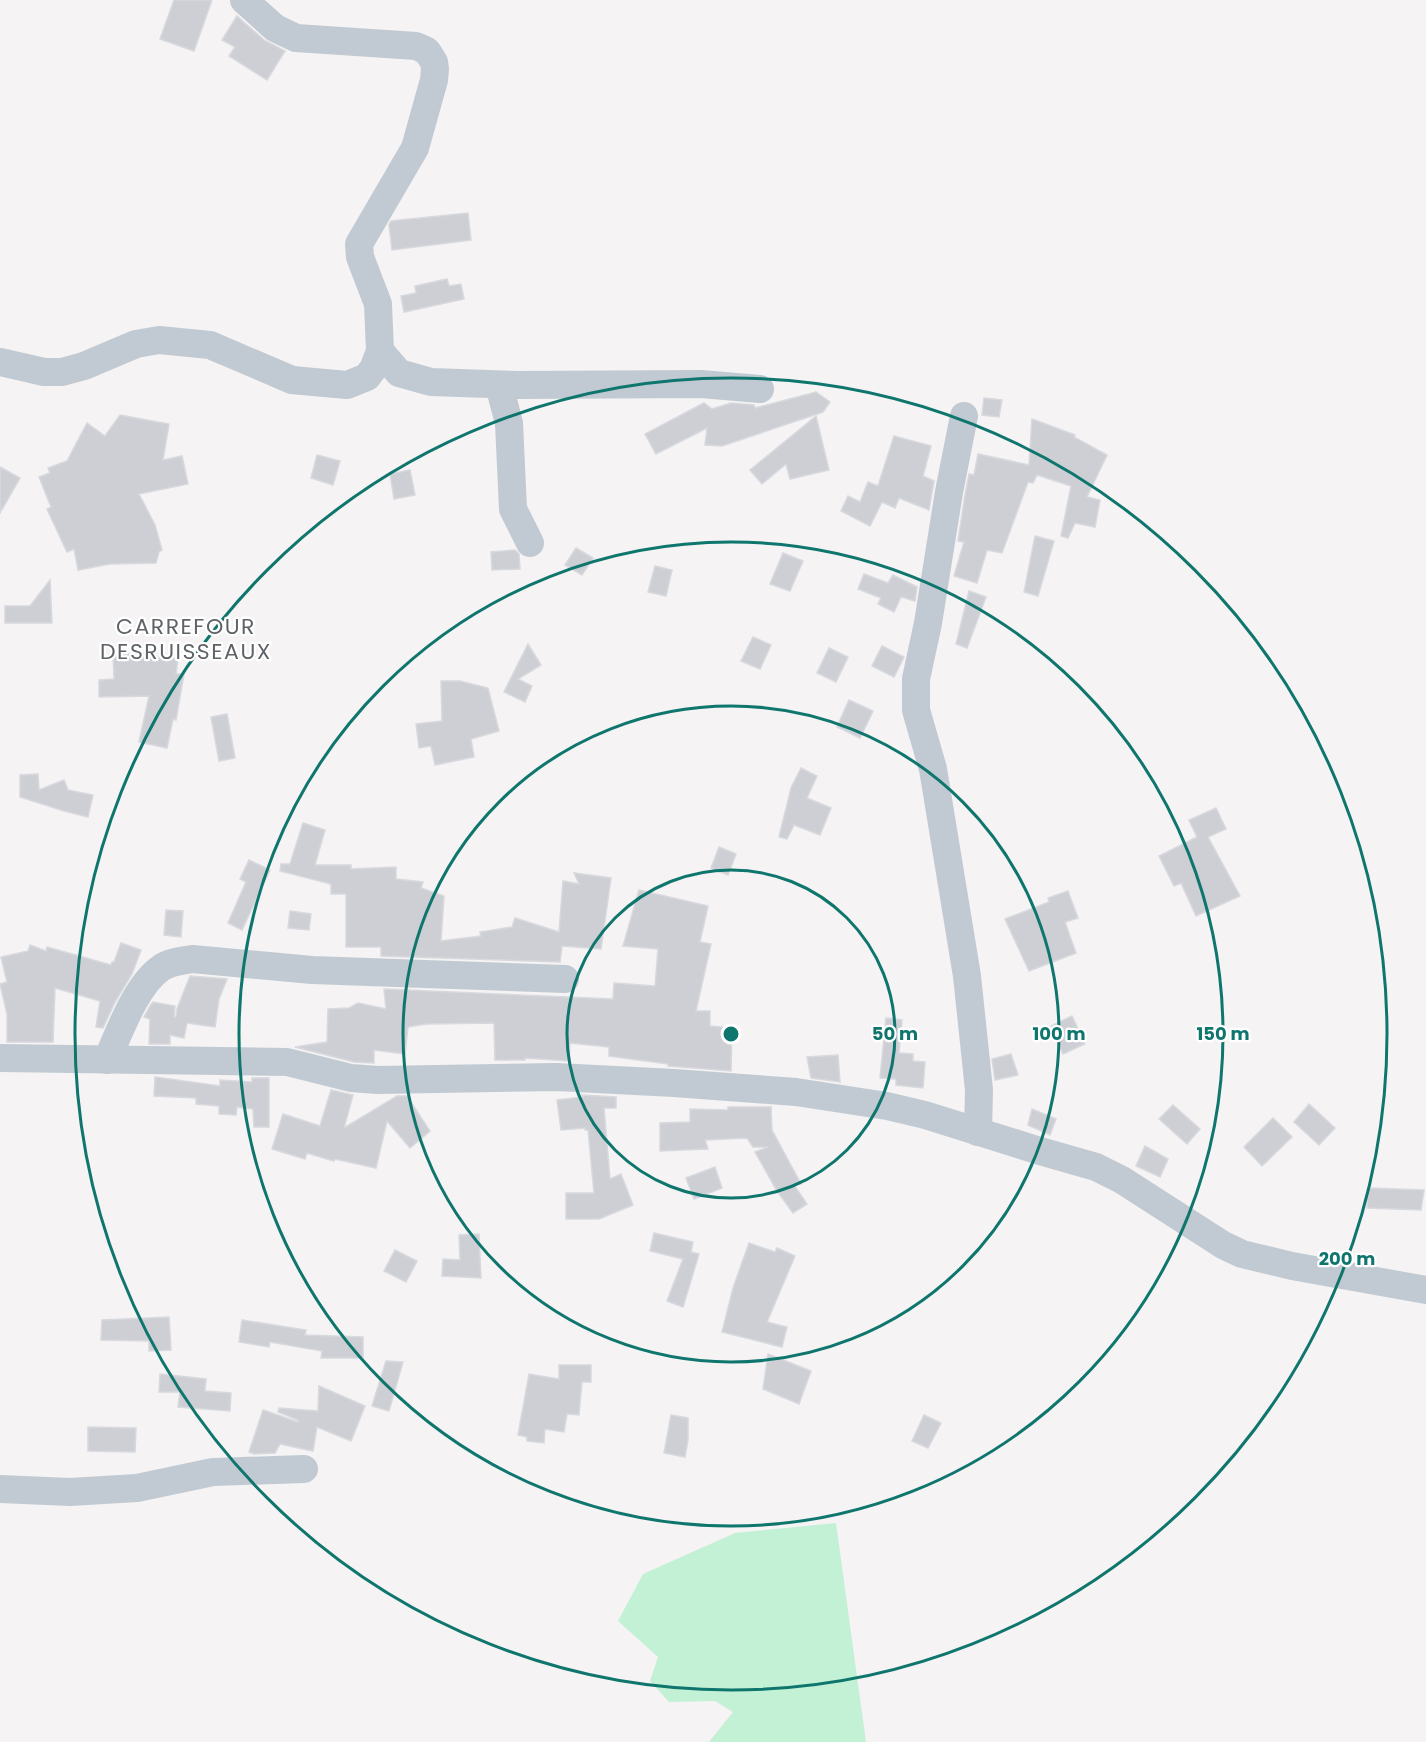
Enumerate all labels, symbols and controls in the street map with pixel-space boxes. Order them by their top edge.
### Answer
district label: CARREFOUR DESRUISSEAUX [100,611,272,667]
text: 50 m [872,1021,918,1046]
text: 100 m [1032,1021,1086,1046]
text: 150 m [1196,1021,1250,1046]
centre of rings [721,1024,741,1044]
text: 200 m [1319,1246,1375,1271]

